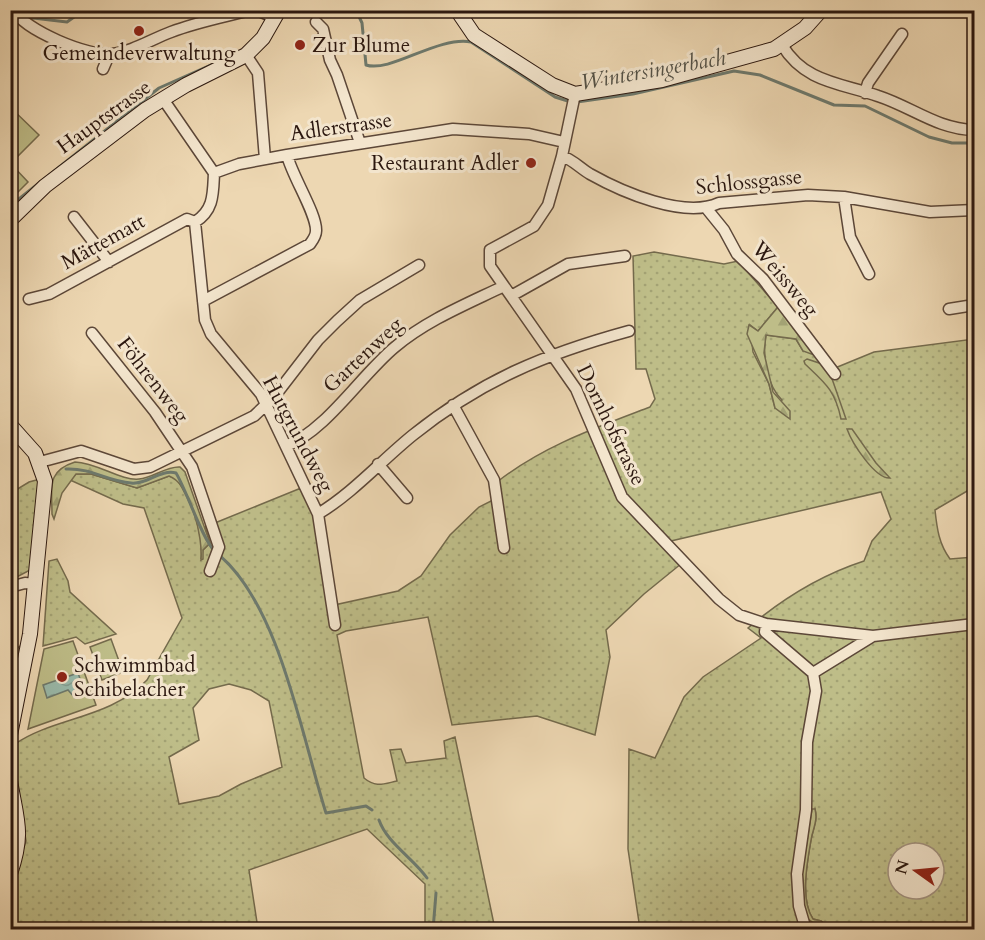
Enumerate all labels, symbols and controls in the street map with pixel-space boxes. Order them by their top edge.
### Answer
marker: Gemeindeverwaltung [132,24,146,38]
place label: Zur Blume [312,31,410,60]
marker: Zur Blume [293,38,307,52]
place label: Gemeindeverwaltung [43,39,236,68]
water label: Wintersingerbach [578,42,728,98]
street label: Hauptstrasse [51,73,157,161]
street label: Adlerstrasse [288,105,394,149]
place label: Restaurant Adler [371,149,519,178]
marker: Restaurant Adler [524,156,538,170]
street label: Schlossgasse [694,162,804,202]
street label: Mättematt [56,207,151,277]
street label: Weissweg [744,234,825,323]
street label: Gartenweg [317,310,409,400]
street label: Föhrenweg [110,331,196,429]
street label: Dornhofstrasse [569,360,653,490]
street label: Hutgrundweg [255,371,341,497]
place label: Schwimmbad Schibelacher [74,651,195,704]
marker: Schwimmbad Schibelacher [55,670,69,684]
north arrow [886,841,946,901]
text: N [890,858,915,877]

